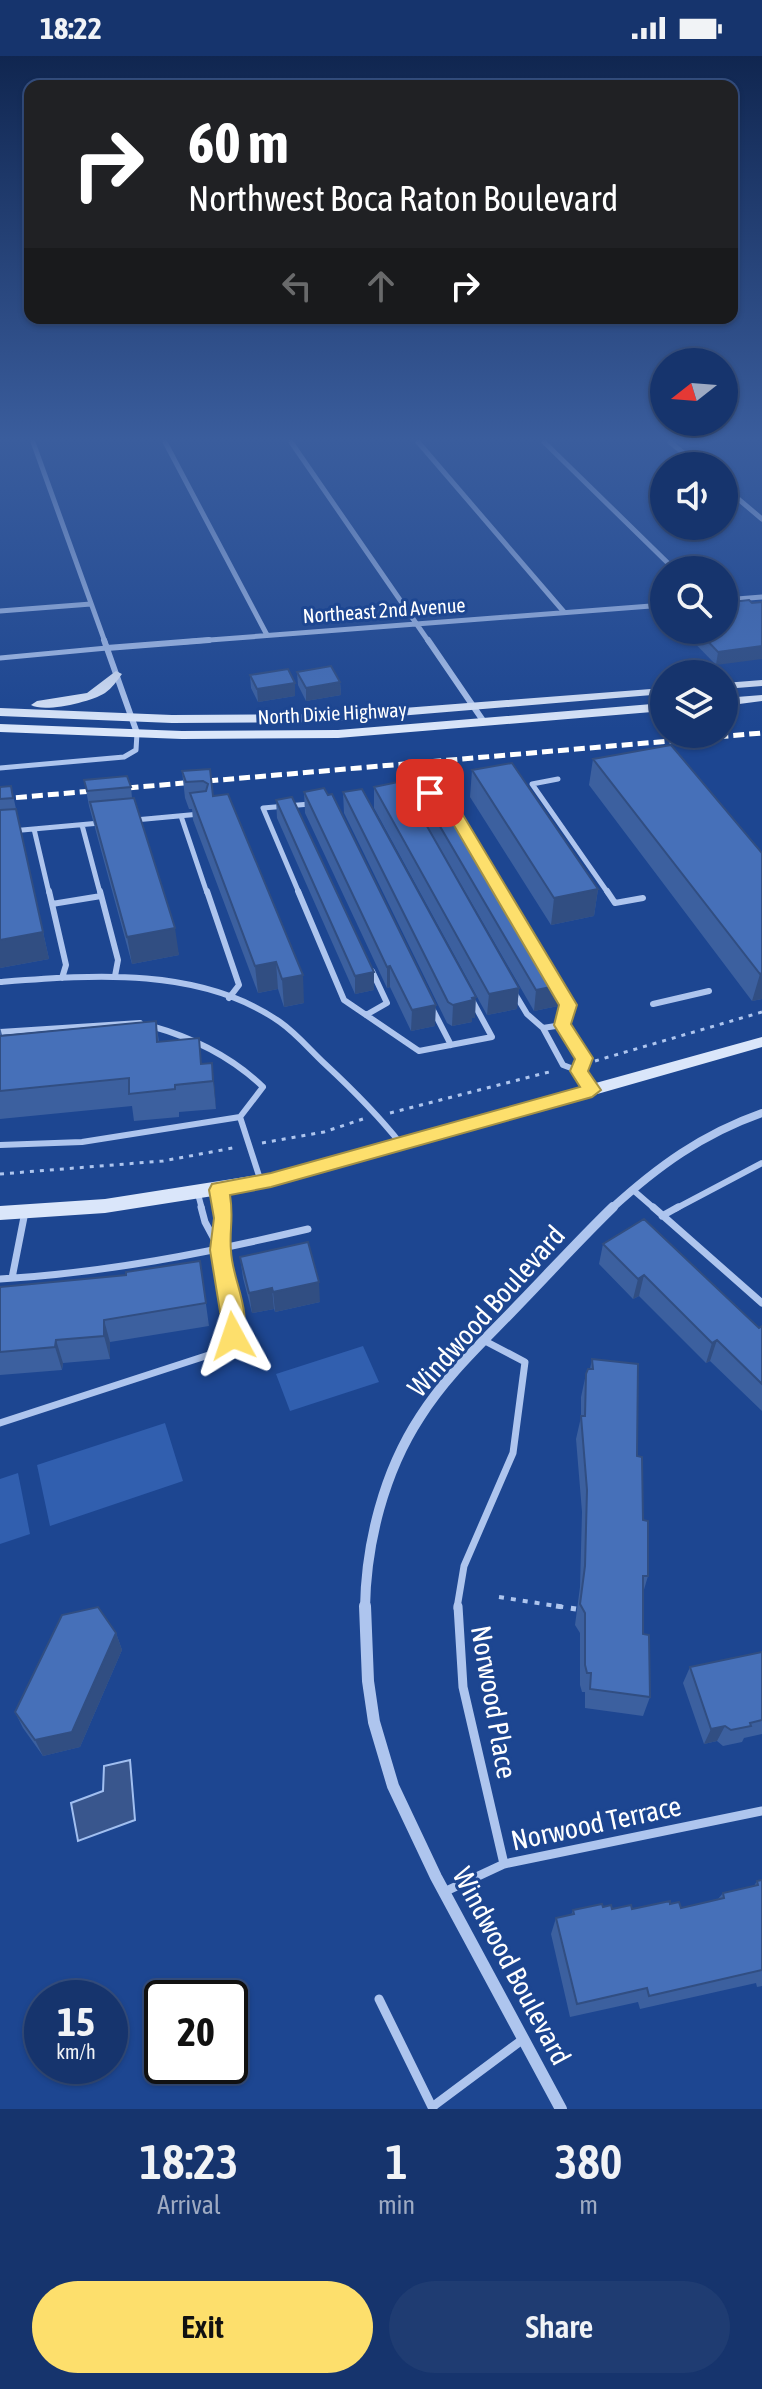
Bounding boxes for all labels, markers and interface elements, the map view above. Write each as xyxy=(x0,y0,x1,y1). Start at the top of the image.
text: 18:22 xyxy=(40,11,102,45)
text: 60 m xyxy=(188,111,289,175)
icon: right xyxy=(56,112,160,216)
text: Northwest Boca Raton Boulevard xyxy=(188,177,618,219)
icon: left xyxy=(275,264,319,308)
icon: ahead xyxy=(359,264,403,308)
icon: right xyxy=(443,264,487,308)
north arrow xyxy=(650,348,738,436)
map controls xyxy=(650,348,738,748)
button: sound xyxy=(650,452,738,540)
button: search xyxy=(650,556,738,644)
street label: Northeast 2nd Avenue xyxy=(302,593,466,627)
button: layers xyxy=(650,660,738,748)
street label: North Dixie Highway xyxy=(257,698,407,728)
pin xyxy=(396,759,464,827)
icon: arrive xyxy=(408,771,452,815)
street label: Windwood Boulevard xyxy=(401,1219,571,1403)
position arrow xyxy=(191,1294,275,1378)
street label: Norwood Place xyxy=(465,1623,523,1781)
street label: Norwood Terrace xyxy=(508,1789,684,1857)
street label: Windwood Boulevard xyxy=(447,1862,577,2070)
speed limit sign: 20 xyxy=(144,1980,248,2084)
text: 15 xyxy=(57,1999,95,2044)
text: km/h xyxy=(56,2040,96,2063)
text: 18:23 xyxy=(140,2134,238,2189)
text: 1 xyxy=(385,2134,408,2189)
text: 380 xyxy=(555,2134,622,2189)
text: Arrival xyxy=(157,2190,221,2220)
text: min xyxy=(378,2190,415,2220)
text: m xyxy=(579,2190,598,2220)
button: Exit xyxy=(32,2281,373,2373)
button: Share xyxy=(389,2281,730,2373)

